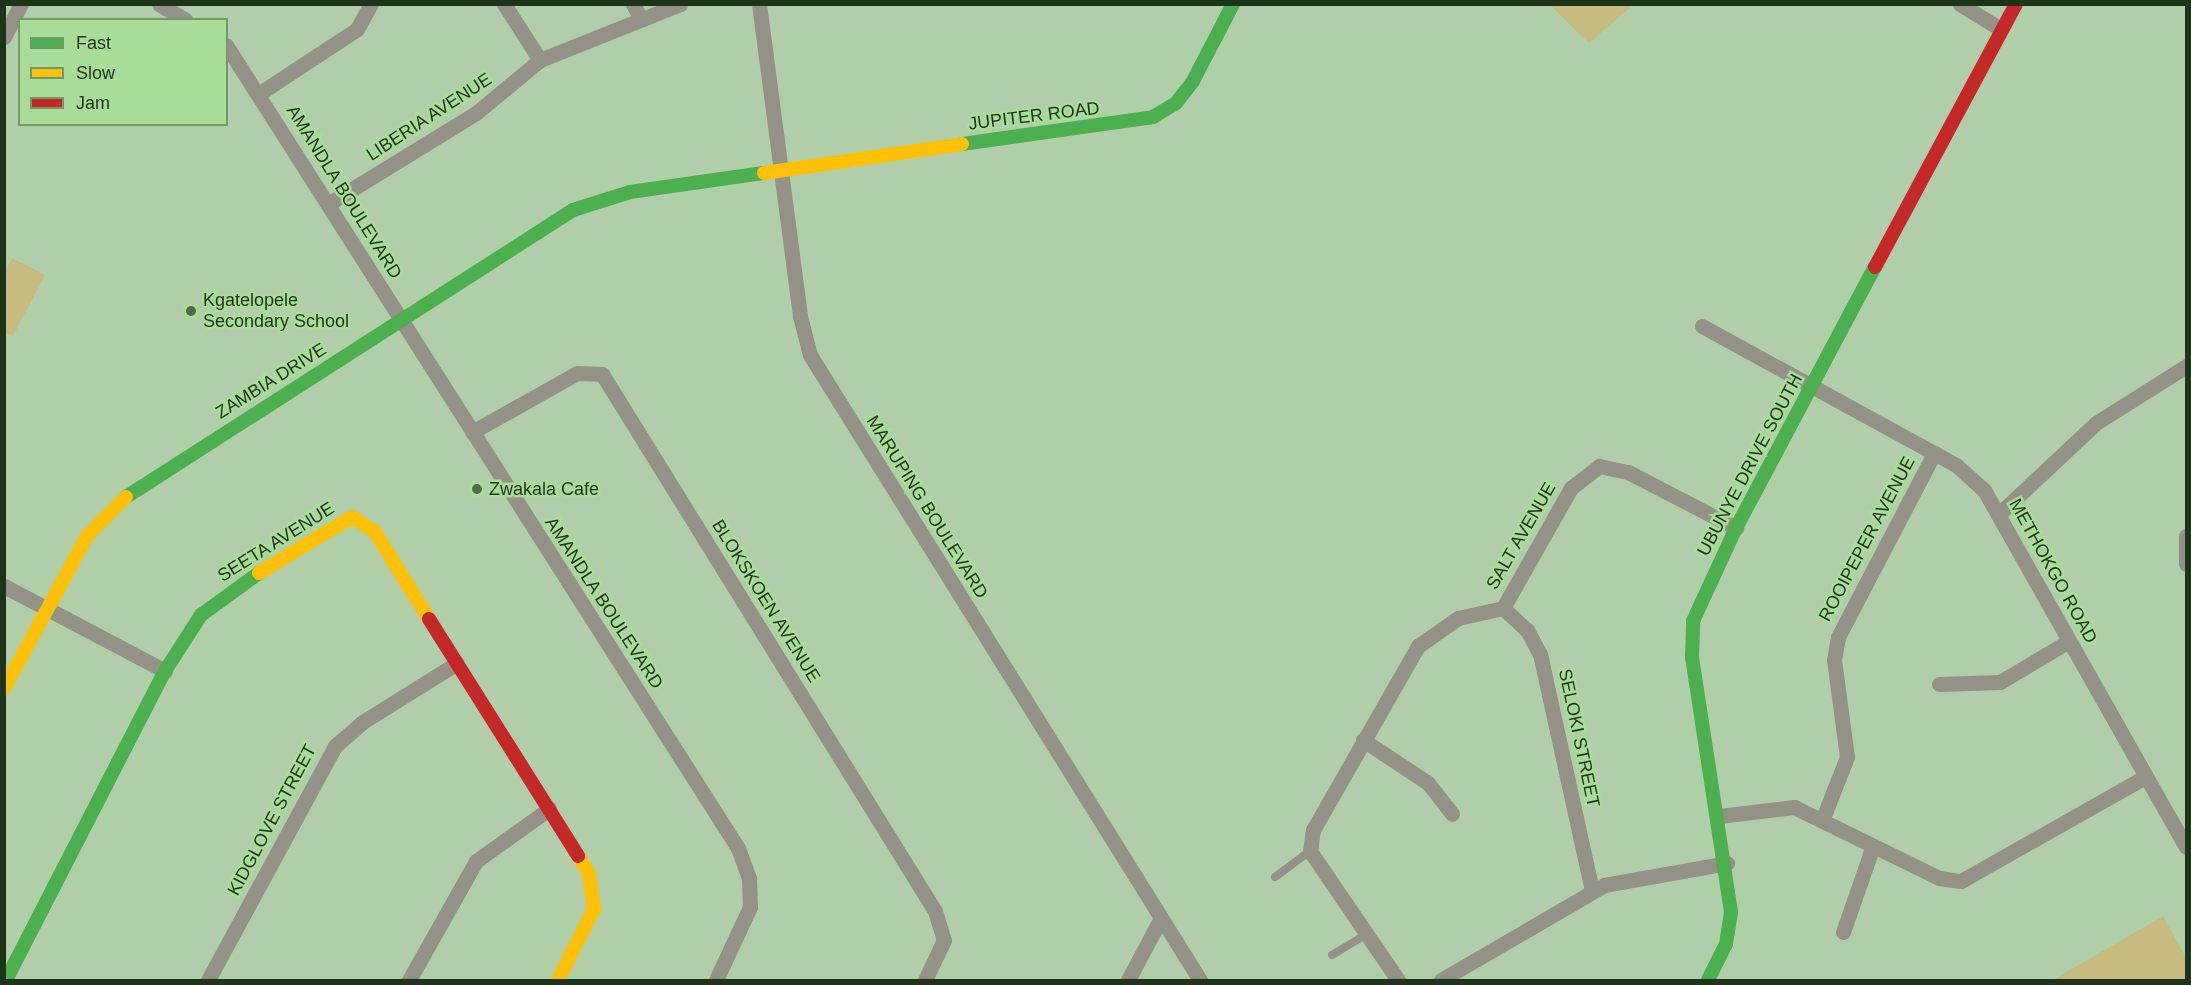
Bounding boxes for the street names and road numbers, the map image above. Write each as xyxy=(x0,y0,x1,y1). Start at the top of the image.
street label: LIBERIA AVENUE xyxy=(362,68,496,166)
street label: JUPITER ROAD xyxy=(967,97,1101,135)
street label: AMANDLA BOULEVARD xyxy=(281,101,407,283)
street label: ZAMBIA DRIVE xyxy=(211,338,331,424)
street label: UBUNYE DRIVE SOUTH xyxy=(1693,370,1807,560)
street label: MARUPING BOULEVARD xyxy=(862,412,992,602)
street label: ROOIPEPER AVENUE xyxy=(1814,452,1920,626)
street label: SALT AVENUE xyxy=(1481,478,1561,594)
street label: METHOKGO ROAD xyxy=(2004,495,2102,647)
street label: SEETA AVENUE xyxy=(213,497,339,587)
street label: AMANDLA BOULEVARD xyxy=(540,513,668,693)
street label: BLOKSKOEN AVENUE xyxy=(707,515,825,687)
street label: SELOKI STREET xyxy=(1554,667,1604,809)
street label: KIDGLOVE STREET xyxy=(223,741,321,899)

